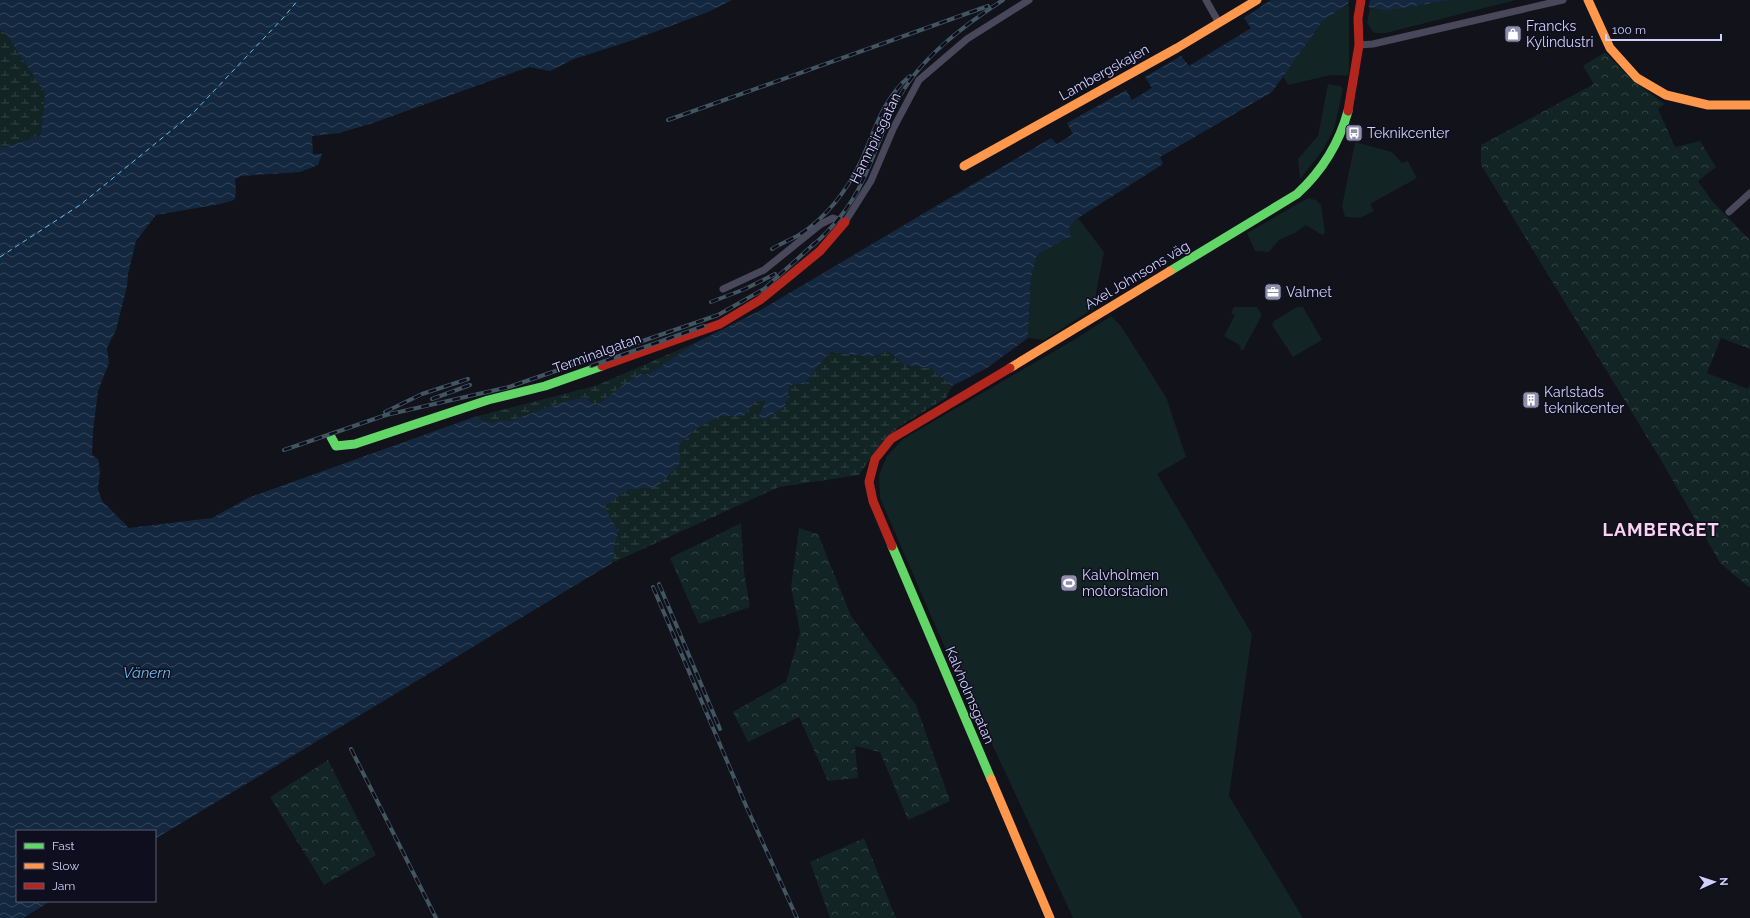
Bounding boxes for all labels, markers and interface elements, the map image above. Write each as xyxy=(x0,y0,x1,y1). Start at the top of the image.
scale bar xyxy=(1606,16,1721,42)
place label: Francks Kylindustri xyxy=(1526,18,1594,50)
text: 100 m xyxy=(1612,23,1646,37)
shop icon: Francks Kylindustri xyxy=(1503,24,1523,44)
street label: Lambergskajen xyxy=(1056,41,1152,103)
street label: Hamnpirsgatan xyxy=(846,90,904,186)
bus stop icon: Teknikcenter xyxy=(1344,123,1364,143)
place label: Teknikcenter xyxy=(1367,125,1450,141)
street label: Axel Johnsons väg xyxy=(1082,237,1192,313)
office icon: Valmet xyxy=(1263,282,1283,302)
place label: Valmet xyxy=(1286,284,1332,300)
street label: Terminalgatan xyxy=(551,330,643,376)
place label: Karlstads teknikcenter xyxy=(1544,384,1624,416)
building icon: Karlstads teknikcenter xyxy=(1521,390,1541,410)
district label: LAMBERGET xyxy=(1602,519,1720,540)
place label: Kalvholmen motorstadion xyxy=(1082,567,1168,599)
sports icon: Kalvholmen motorstadion xyxy=(1059,573,1079,593)
street label: Kalvholmsgatan xyxy=(942,644,998,746)
water label: Vänern xyxy=(123,664,171,682)
legend xyxy=(16,830,156,902)
text: Fast xyxy=(52,839,75,853)
text: Slow xyxy=(52,859,79,873)
north arrow xyxy=(1694,862,1734,902)
text: N xyxy=(1717,877,1730,886)
text: Jam xyxy=(52,879,75,893)

